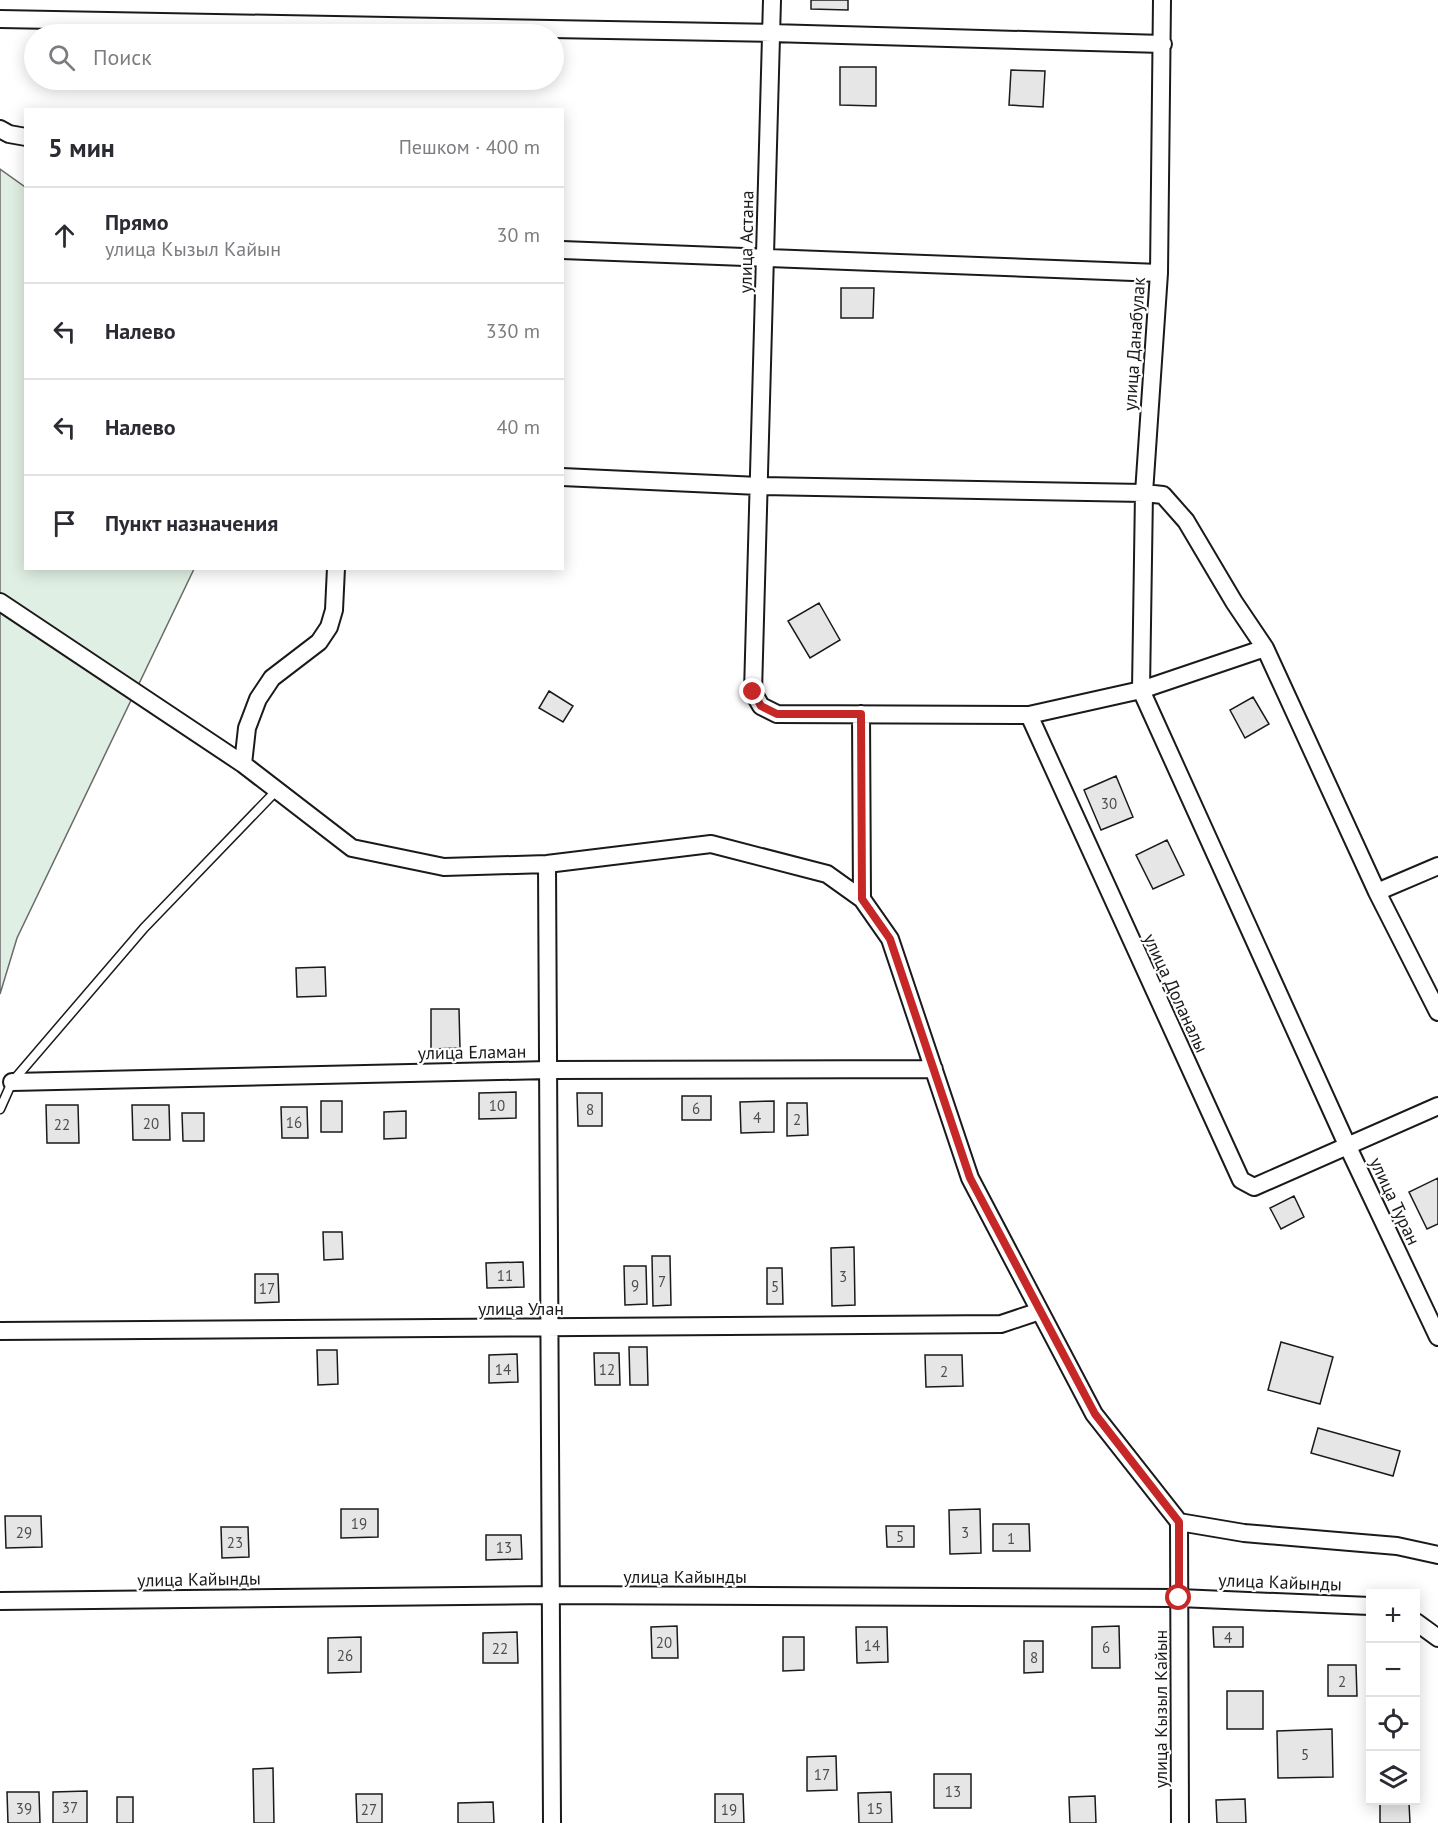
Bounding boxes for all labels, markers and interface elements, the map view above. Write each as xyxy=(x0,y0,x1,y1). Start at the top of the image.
search box xyxy=(24,24,564,90)
icon: search xyxy=(45,41,78,74)
text: Поиск xyxy=(93,43,152,71)
text: 5 мин xyxy=(48,131,115,164)
text: Пешком · 400 m xyxy=(399,134,540,160)
street label: улица Астана xyxy=(734,190,758,294)
text: Прямо xyxy=(105,208,168,236)
icon: ahead xyxy=(48,219,81,252)
text: 30 m xyxy=(497,222,540,248)
text: улица Кызыл Кайын xyxy=(105,236,281,262)
street label: улица Данабулак xyxy=(1118,276,1150,412)
icon: left xyxy=(48,315,81,348)
text: Налево xyxy=(105,317,176,345)
text: 330 m xyxy=(486,318,540,344)
icon: left xyxy=(48,411,81,444)
text: Налево xyxy=(105,413,176,441)
text: 40 m xyxy=(497,414,540,440)
icon: arrive xyxy=(48,507,81,540)
text: Пункт назначения xyxy=(105,509,278,537)
route end xyxy=(739,678,765,704)
house number: 30 xyxy=(1101,794,1117,813)
street label: улица Доланалы xyxy=(1138,930,1214,1056)
street label: улица Еламан xyxy=(418,1040,526,1064)
house number: 10 xyxy=(489,1096,505,1115)
house number: 6 xyxy=(692,1099,700,1118)
house number: 8 xyxy=(586,1100,594,1119)
house number: 4 xyxy=(753,1108,761,1127)
house number: 2 xyxy=(793,1110,801,1129)
house number: 16 xyxy=(286,1113,302,1132)
house number: 20 xyxy=(143,1114,159,1133)
house number: 22 xyxy=(54,1115,70,1134)
street label: улица Туран xyxy=(1365,1153,1425,1249)
house number: 11 xyxy=(497,1266,513,1285)
house number: 3 xyxy=(839,1267,847,1286)
house number: 7 xyxy=(658,1272,666,1291)
house number: 9 xyxy=(631,1276,639,1295)
house number: 5 xyxy=(771,1277,779,1296)
house number: 17 xyxy=(259,1279,275,1298)
street label: улица Улан xyxy=(478,1297,564,1320)
house number: 14 xyxy=(495,1360,511,1379)
house number: 12 xyxy=(599,1360,615,1379)
house number: 2 xyxy=(940,1362,948,1381)
house number: 19 xyxy=(351,1514,367,1533)
house number: 29 xyxy=(16,1523,32,1542)
house number: 3 xyxy=(961,1523,969,1542)
house number: 5 xyxy=(896,1527,904,1546)
house number: 1 xyxy=(1007,1529,1015,1548)
house number: 23 xyxy=(227,1533,243,1552)
house number: 13 xyxy=(496,1538,512,1557)
street label: улица Кайынды xyxy=(623,1565,747,1588)
street label: улица Кайынды xyxy=(137,1566,261,1592)
street label: улица Кайынды xyxy=(1218,1568,1342,1596)
route start xyxy=(1165,1584,1191,1610)
map controls xyxy=(1366,1589,1420,1805)
button: + xyxy=(1366,1589,1420,1643)
house number: 4 xyxy=(1224,1628,1232,1647)
street label: улица Кызыл Кайын xyxy=(1149,1630,1172,1788)
house number: 20 xyxy=(656,1633,672,1652)
house number: 14 xyxy=(864,1636,880,1655)
house number: 6 xyxy=(1102,1638,1110,1657)
house number: 22 xyxy=(492,1639,508,1658)
button: − xyxy=(1366,1643,1420,1697)
house number: 26 xyxy=(337,1646,353,1665)
house number: 8 xyxy=(1030,1648,1038,1667)
house number: 2 xyxy=(1338,1672,1346,1691)
button: locate xyxy=(1366,1697,1420,1751)
house number: 5 xyxy=(1301,1745,1309,1764)
button: layers xyxy=(1366,1751,1420,1805)
house number: 17 xyxy=(814,1765,830,1784)
house number: 13 xyxy=(945,1782,961,1801)
house number: 37 xyxy=(62,1798,78,1817)
house number: 39 xyxy=(16,1799,32,1818)
house number: 15 xyxy=(867,1799,883,1818)
house number: 27 xyxy=(361,1800,377,1819)
house number: 19 xyxy=(721,1800,737,1819)

